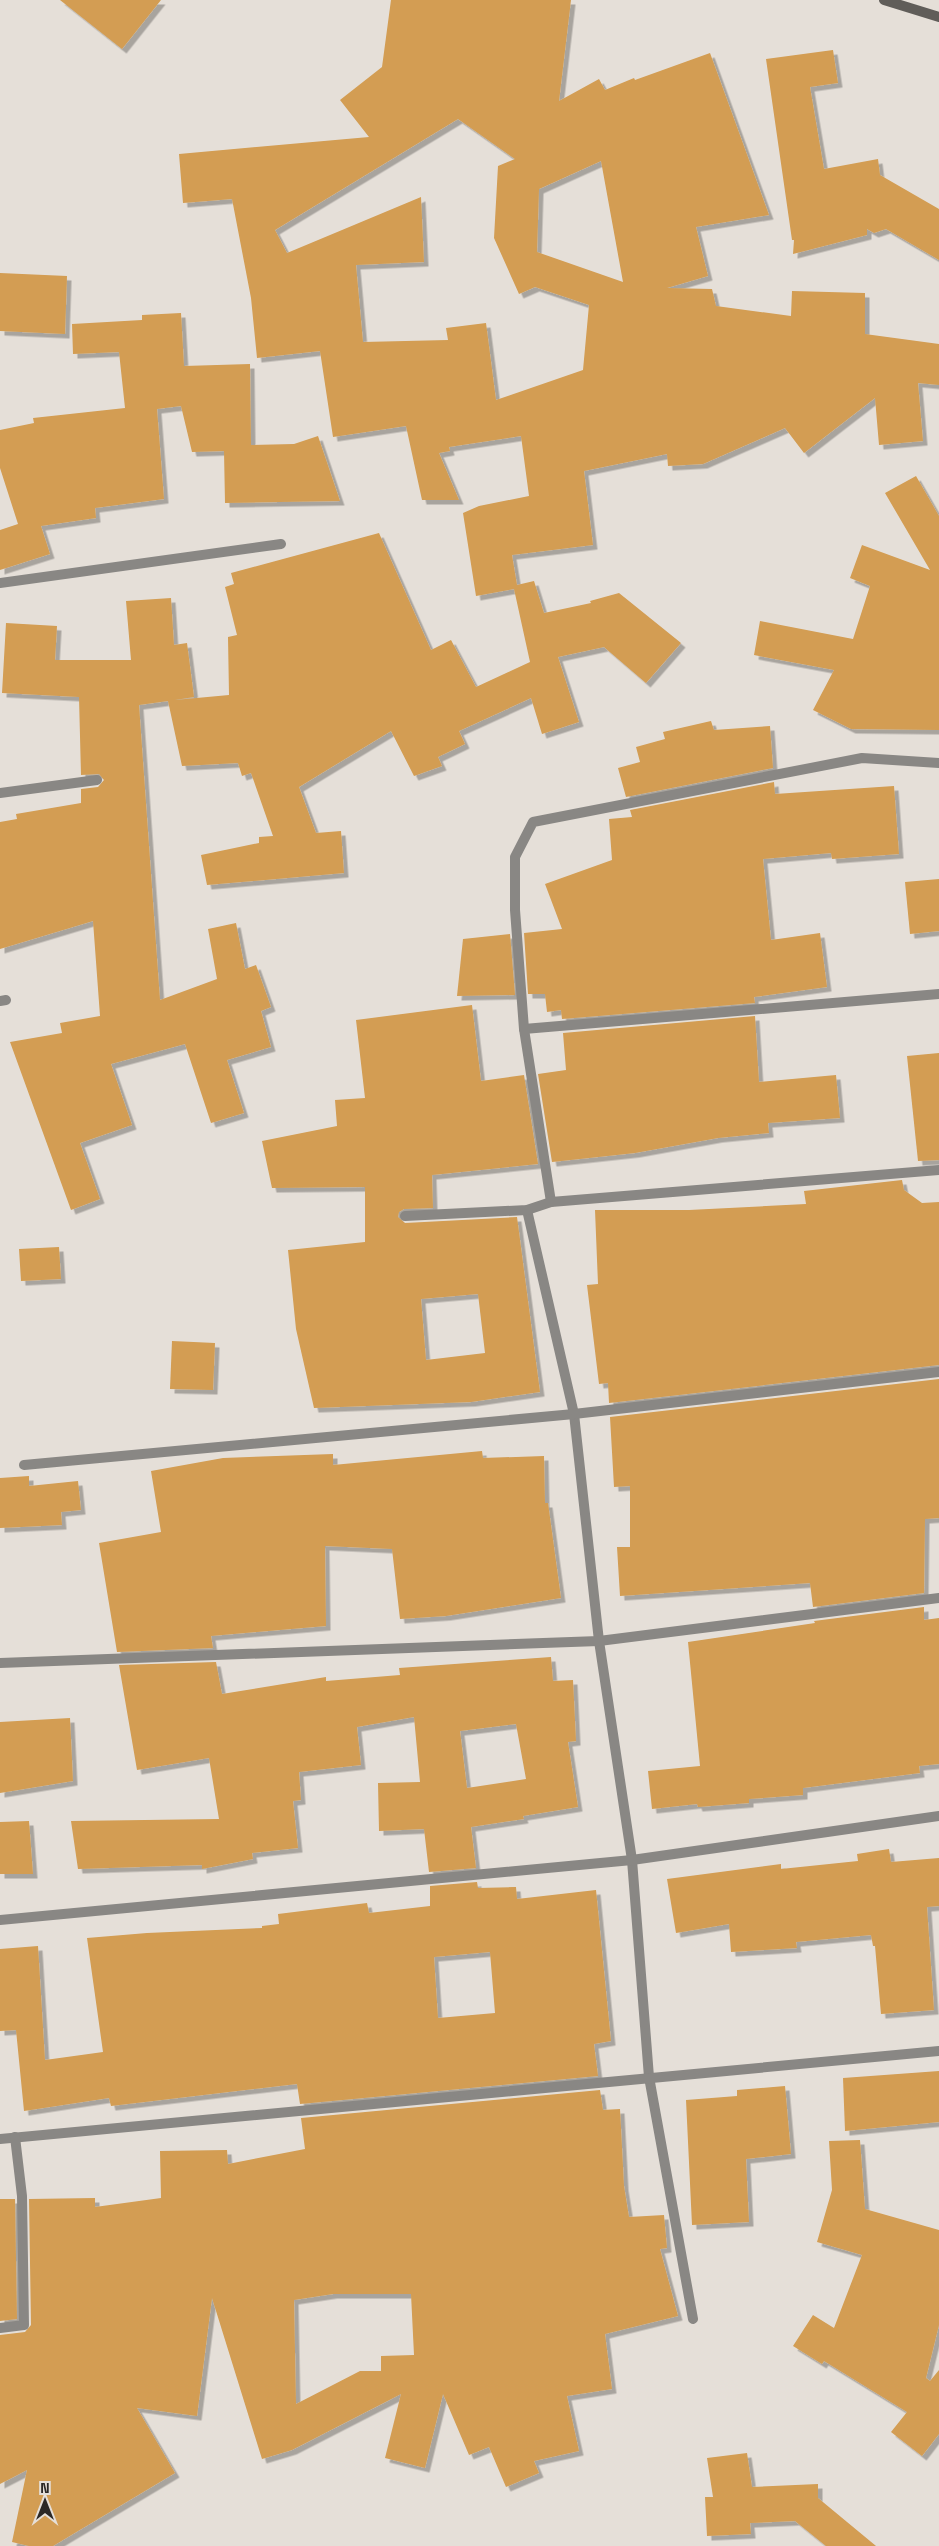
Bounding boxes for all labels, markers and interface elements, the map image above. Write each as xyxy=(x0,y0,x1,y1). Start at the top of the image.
north arrow xyxy=(20,2476,70,2526)
text: N xyxy=(40,2479,50,2497)

